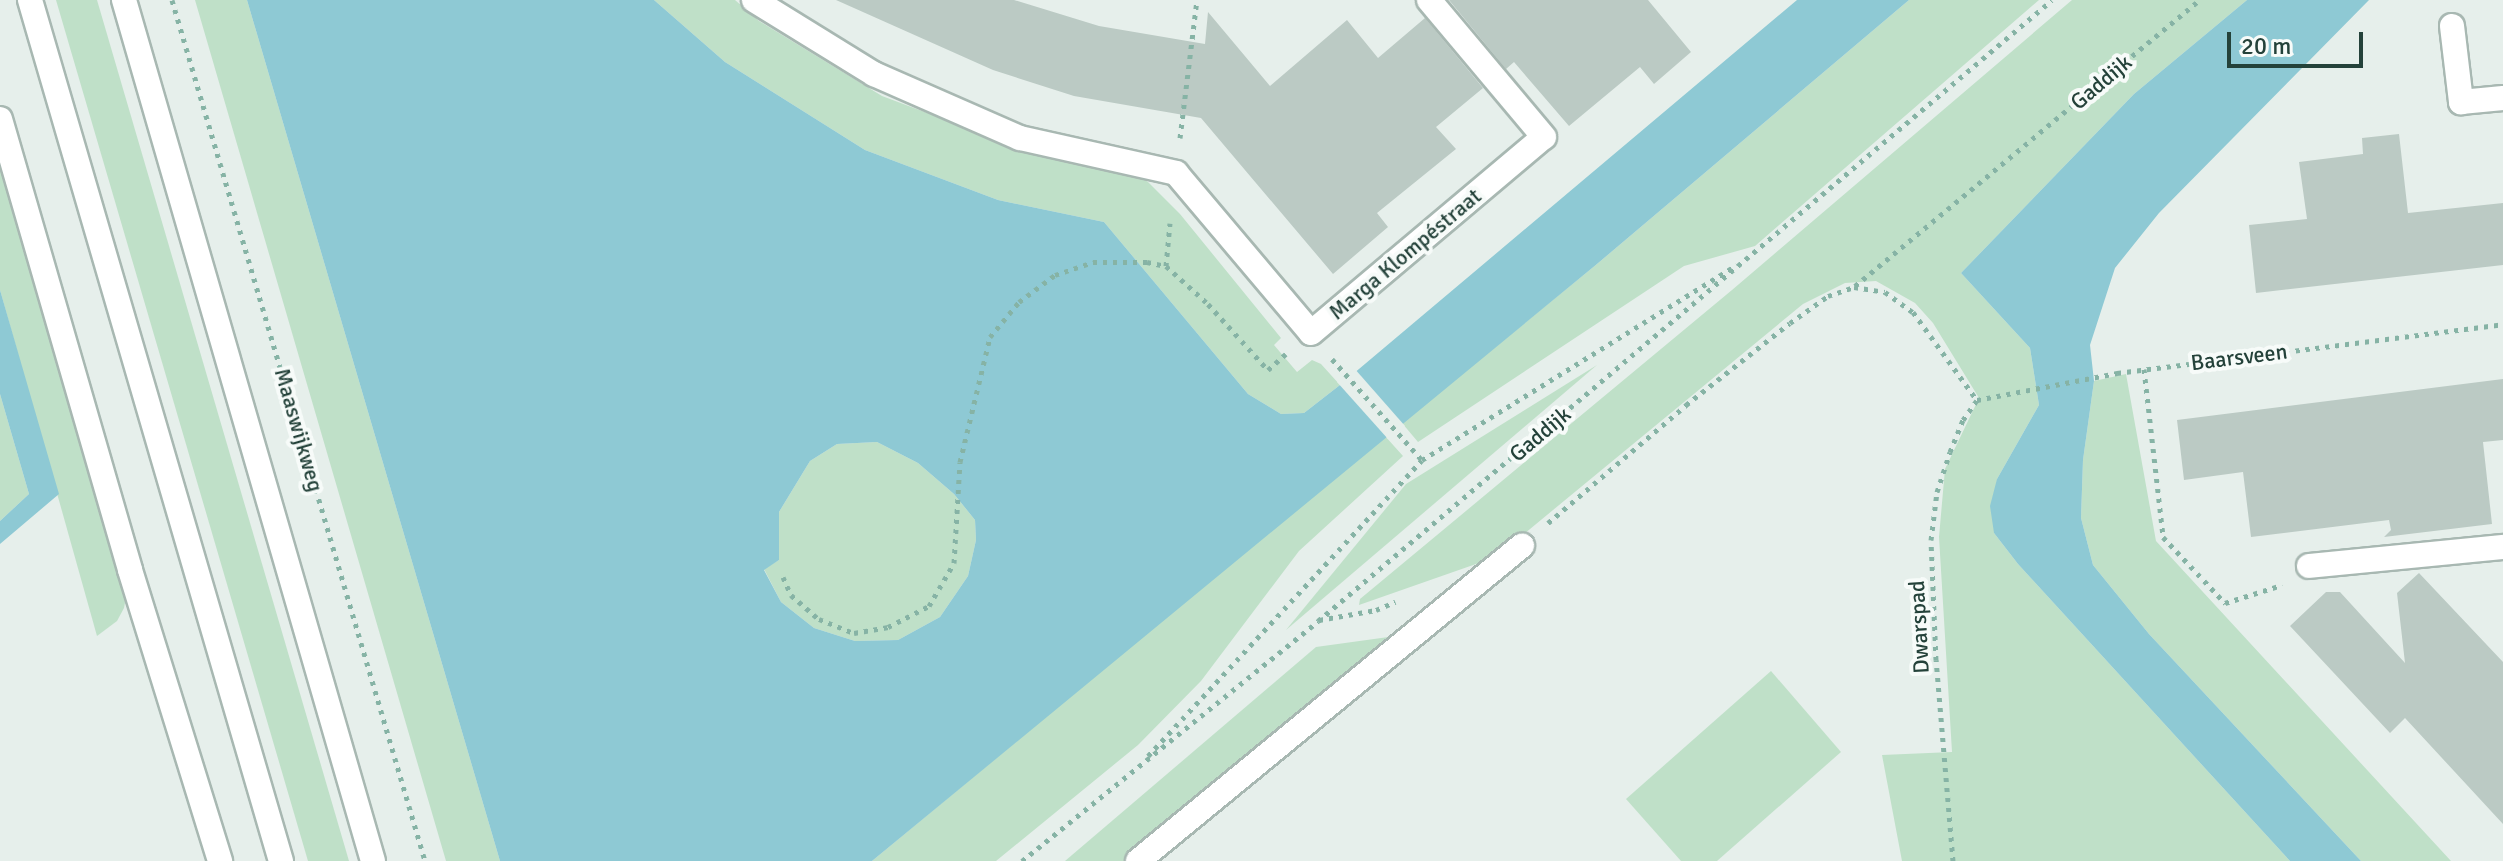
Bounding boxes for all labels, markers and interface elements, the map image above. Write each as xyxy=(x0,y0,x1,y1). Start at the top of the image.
scale bar xyxy=(2231,16,2367,66)
text: 20 m xyxy=(2241,31,2291,61)
street label: Gaddijk xyxy=(2065,49,2137,115)
street label: Marga Klompéstraat xyxy=(1324,183,1486,325)
street label: Baarsveen xyxy=(2189,338,2289,376)
street label: Maaswijkweg xyxy=(269,365,329,495)
street label: Gaddijk xyxy=(1504,401,1576,467)
street label: Dwarspad xyxy=(1903,580,1935,674)

